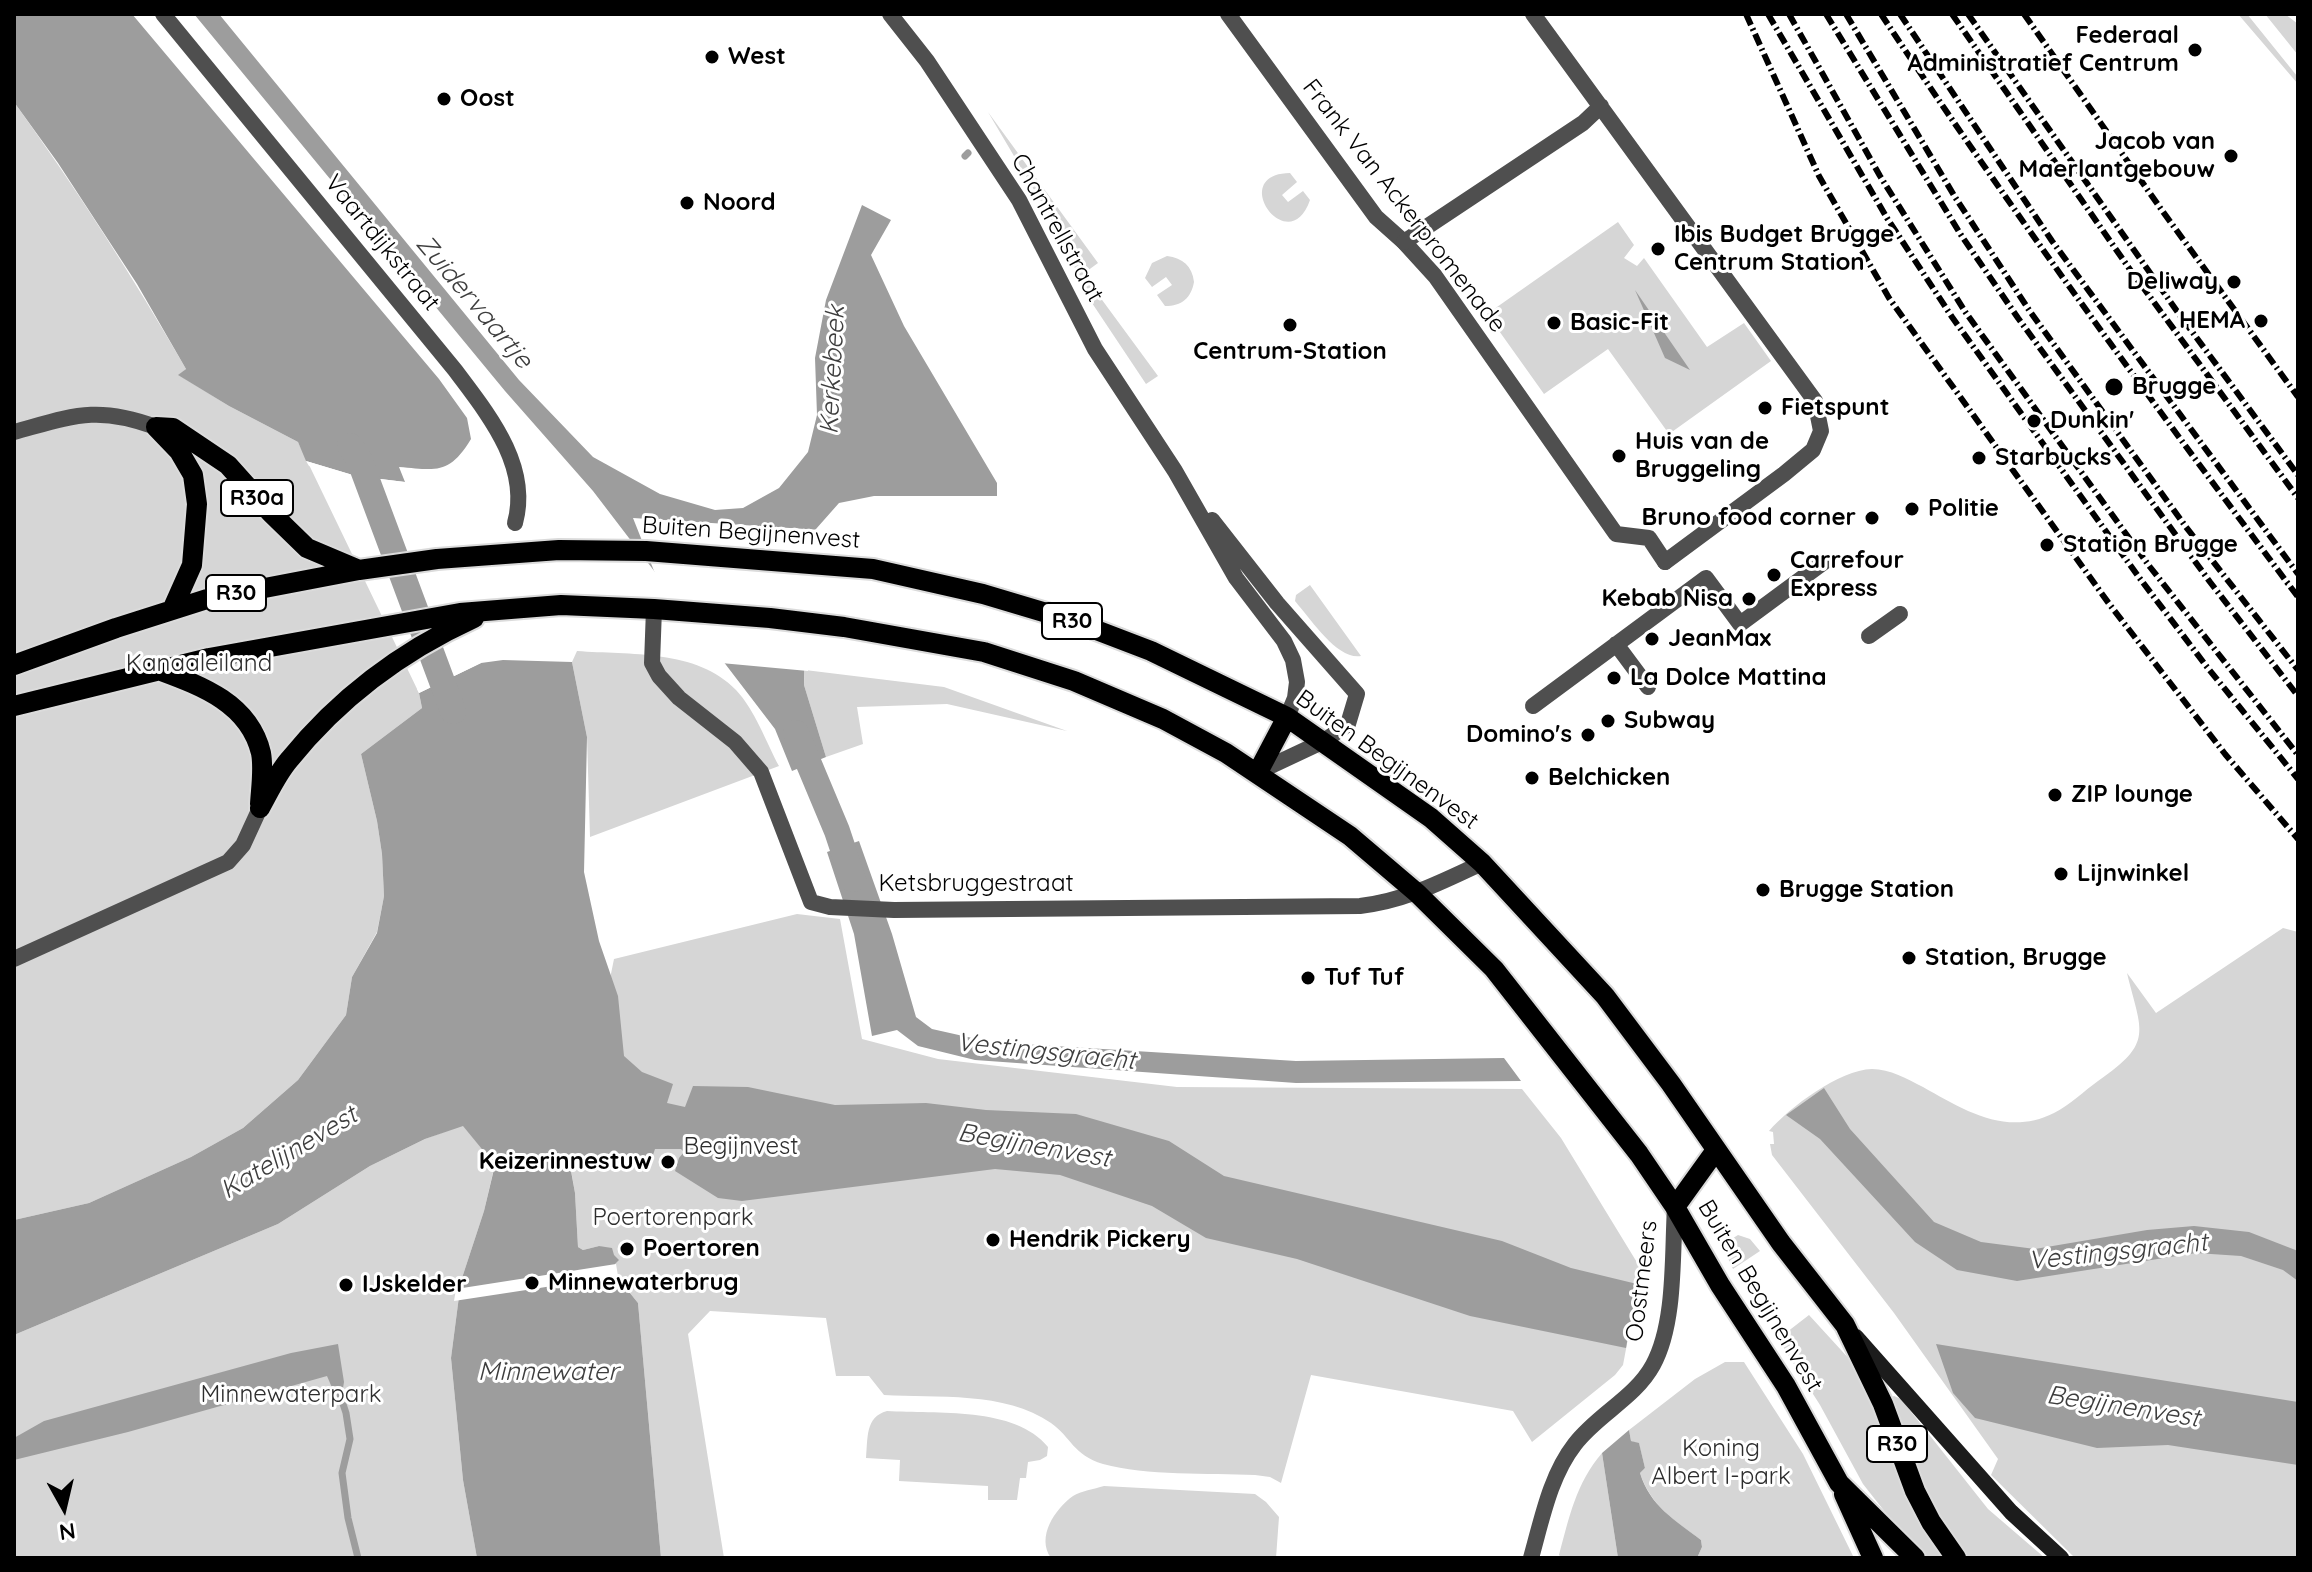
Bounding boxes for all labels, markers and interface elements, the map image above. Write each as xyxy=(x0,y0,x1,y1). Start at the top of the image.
place label: Federaal Administratief Centrum xyxy=(1907,22,2179,78)
marker: Federaal Administratief Centrum xyxy=(2186,41,2204,59)
place label: West xyxy=(728,43,786,71)
marker: West xyxy=(703,48,721,66)
street label: Frank Van Ackerpromenade xyxy=(1296,74,1512,338)
place label: Oost xyxy=(460,85,515,113)
marker: Oost xyxy=(435,90,453,108)
place label: Jacob van Maerlantgebouw xyxy=(2019,128,2215,184)
marker: Jacob van Maerlantgebouw xyxy=(2222,147,2240,165)
street label: Chantrellstraat xyxy=(1004,149,1110,307)
street label: Vaartdijkstraat xyxy=(318,169,446,317)
place label: Noord xyxy=(703,189,776,217)
marker: Noord xyxy=(678,194,696,212)
place label: Ibis Budget Brugge Centrum Station xyxy=(1674,221,1894,277)
water label: Zuidervaartje xyxy=(409,229,539,375)
marker: Ibis Budget Brugge Centrum Station xyxy=(1649,240,1667,258)
place label: Deliway xyxy=(2127,268,2218,296)
marker: Deliway xyxy=(2225,273,2243,291)
water label: Kerkebeek xyxy=(814,305,852,435)
place label: HEMA xyxy=(2179,307,2245,335)
place label: Basic-Fit xyxy=(1570,309,1669,337)
marker: HEMA xyxy=(2252,312,2270,330)
marker: Basic-Fit xyxy=(1545,314,1563,332)
marker: Centrum-Station xyxy=(1281,316,1299,334)
place label: Centrum-Station xyxy=(1193,338,1387,366)
place label: Brugge xyxy=(2132,373,2216,401)
marker: Brugge xyxy=(2103,376,2125,398)
place label: Fietspunt xyxy=(1781,394,1889,422)
marker: Fietspunt xyxy=(1756,399,1774,417)
place label: Dunkin' xyxy=(2050,407,2134,435)
marker: Dunkin' xyxy=(2025,412,2043,430)
place label: Huis van de Bruggeling xyxy=(1635,428,1769,484)
place label: Starbucks xyxy=(1995,444,2111,472)
marker: Huis van de Bruggeling xyxy=(1610,447,1628,465)
marker: Starbucks xyxy=(1970,449,1988,467)
road number: R30a xyxy=(221,480,293,516)
place label: Politie xyxy=(1928,495,1999,523)
marker: Politie xyxy=(1903,500,1921,518)
place label: Bruno food corner xyxy=(1642,504,1856,532)
marker: Bruno food corner xyxy=(1863,509,1881,527)
street label: Buiten Begijnenvest xyxy=(641,511,861,555)
place label: Station Brugge xyxy=(2063,531,2238,559)
marker: Station Brugge xyxy=(2038,536,2056,554)
place label: Carrefour Express xyxy=(1790,547,1904,603)
marker: Carrefour Express xyxy=(1765,566,1783,584)
road number: R30 xyxy=(206,575,266,611)
place label: Kebab Nisa xyxy=(1602,585,1733,613)
marker: Kebab Nisa xyxy=(1740,590,1758,608)
road number: R30 xyxy=(1042,603,1102,639)
place label: JeanMax xyxy=(1668,625,1771,653)
marker: JeanMax xyxy=(1643,630,1661,648)
park label: Kanaaleiland xyxy=(126,650,272,678)
place label: La Dolce Mattina xyxy=(1630,664,1827,692)
marker: La Dolce Mattina xyxy=(1605,669,1623,687)
street label: Buiten Begijnenvest xyxy=(1290,684,1484,836)
place label: Subway xyxy=(1624,707,1715,735)
marker: Subway xyxy=(1599,712,1617,730)
place label: Domino's xyxy=(1466,721,1572,749)
marker: Domino's xyxy=(1579,726,1597,744)
place label: Belchicken xyxy=(1548,764,1670,792)
marker: Belchicken xyxy=(1523,769,1541,787)
place label: ZIP lounge xyxy=(2071,781,2193,809)
marker: ZIP lounge xyxy=(2046,786,2064,804)
place label: Lijnwinkel xyxy=(2077,860,2189,888)
marker: Lijnwinkel xyxy=(2052,865,2070,883)
street label: Ketsbruggestraat xyxy=(878,870,1074,898)
place label: Brugge Station xyxy=(1779,876,1954,904)
marker: Brugge Station xyxy=(1754,881,1772,899)
place label: Station, Brugge xyxy=(1925,944,2107,972)
marker: Station, Brugge xyxy=(1900,949,1918,967)
place label: Tuf Tuf xyxy=(1324,964,1404,992)
marker: Tuf Tuf xyxy=(1299,969,1317,987)
water label: Vestingsgracht xyxy=(955,1027,1137,1077)
water label: Katelijnevest xyxy=(215,1100,363,1206)
water label: Begijnenvest xyxy=(955,1117,1113,1175)
park label: Begijnvest xyxy=(684,1133,798,1161)
place label: Keizerinnestuw xyxy=(479,1148,652,1176)
marker: Keizerinnestuw xyxy=(659,1153,677,1171)
street label: Buiten Begijnenvest xyxy=(1691,1195,1829,1397)
park label: Poertorenpark xyxy=(592,1204,754,1232)
street label: Oostmeers xyxy=(1620,1219,1664,1343)
place label: Hendrik Pickery xyxy=(1009,1226,1191,1254)
water label: Vestingsgracht xyxy=(2027,1227,2209,1277)
marker: Hendrik Pickery xyxy=(984,1231,1002,1249)
place label: Poertoren xyxy=(643,1235,760,1263)
marker: Poertoren xyxy=(618,1240,636,1258)
place label: Minnewaterbrug xyxy=(548,1269,739,1297)
place label: IJskelder xyxy=(362,1271,467,1299)
marker: Minnewaterbrug xyxy=(523,1274,541,1292)
marker: IJskelder xyxy=(337,1276,355,1294)
water label: Minnewater xyxy=(478,1356,618,1388)
water label: Begijnenvest xyxy=(2044,1380,2202,1434)
park label: Minnewaterpark xyxy=(201,1381,381,1409)
road number: R30 xyxy=(1867,1426,1927,1462)
park label: Koning Albert I-park xyxy=(1651,1435,1791,1491)
north arrow xyxy=(24,1468,104,1548)
text: N xyxy=(57,1517,77,1547)

